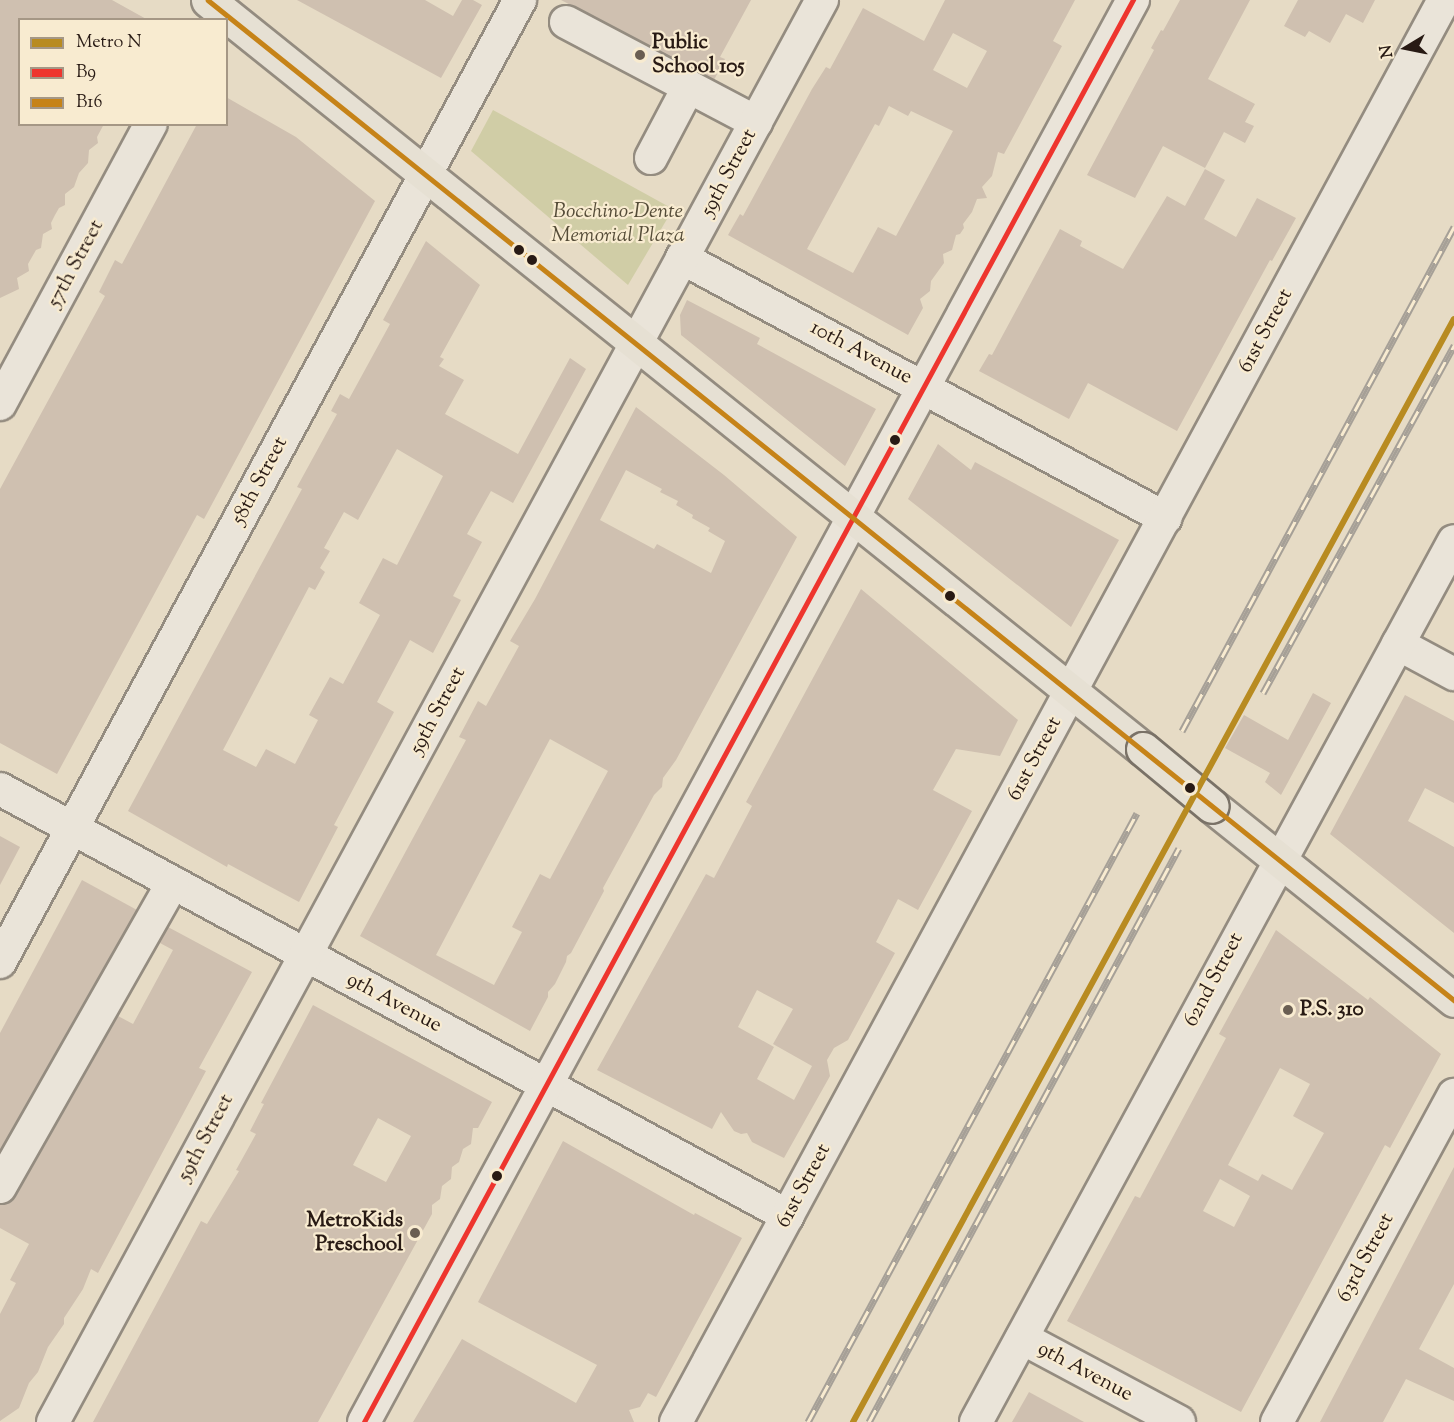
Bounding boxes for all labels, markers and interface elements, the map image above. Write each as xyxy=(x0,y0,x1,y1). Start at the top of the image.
legend xyxy=(18,18,228,126)
north arrow xyxy=(1376,18,1436,78)
text: Metro N xyxy=(76,30,142,56)
place label: Public School 105 xyxy=(652,30,744,80)
text: N xyxy=(1375,43,1400,60)
marker: Public School 105 xyxy=(633,48,647,62)
text: B9 xyxy=(76,60,96,86)
text: B16 xyxy=(76,90,102,116)
street label: 59th Street xyxy=(695,125,763,221)
park label: Bocchino-Dente Memorial Plaza xyxy=(551,199,685,249)
street label: 57th Street xyxy=(42,216,110,312)
unlabelled marker xyxy=(513,244,525,256)
unlabelled marker xyxy=(526,254,538,266)
street label: 61st Street xyxy=(1233,285,1299,377)
street label: 10th Avenue xyxy=(806,316,916,390)
street label: 58th Street xyxy=(226,433,294,529)
unlabelled marker xyxy=(889,434,901,446)
unlabelled marker xyxy=(944,590,956,602)
street label: 59th Street xyxy=(404,663,472,759)
street label: 61st Street xyxy=(1002,713,1068,805)
unlabelled marker xyxy=(1184,782,1196,794)
street label: 62nd Street xyxy=(1179,929,1249,1031)
street label: 9th Avenue xyxy=(342,967,446,1039)
place label: P.S. 310 xyxy=(1300,997,1364,1023)
marker: P.S. 310 xyxy=(1281,1003,1295,1017)
street label: 59th Street xyxy=(172,1090,240,1186)
street label: 61st Street xyxy=(771,1140,837,1232)
unlabelled marker xyxy=(491,1170,503,1182)
place label: MetroKids Preschool xyxy=(307,1208,403,1258)
street label: 63rd Street xyxy=(1332,1209,1400,1307)
marker: MetroKids Preschool xyxy=(408,1226,422,1240)
street label: 9th Avenue xyxy=(1033,1336,1137,1408)

